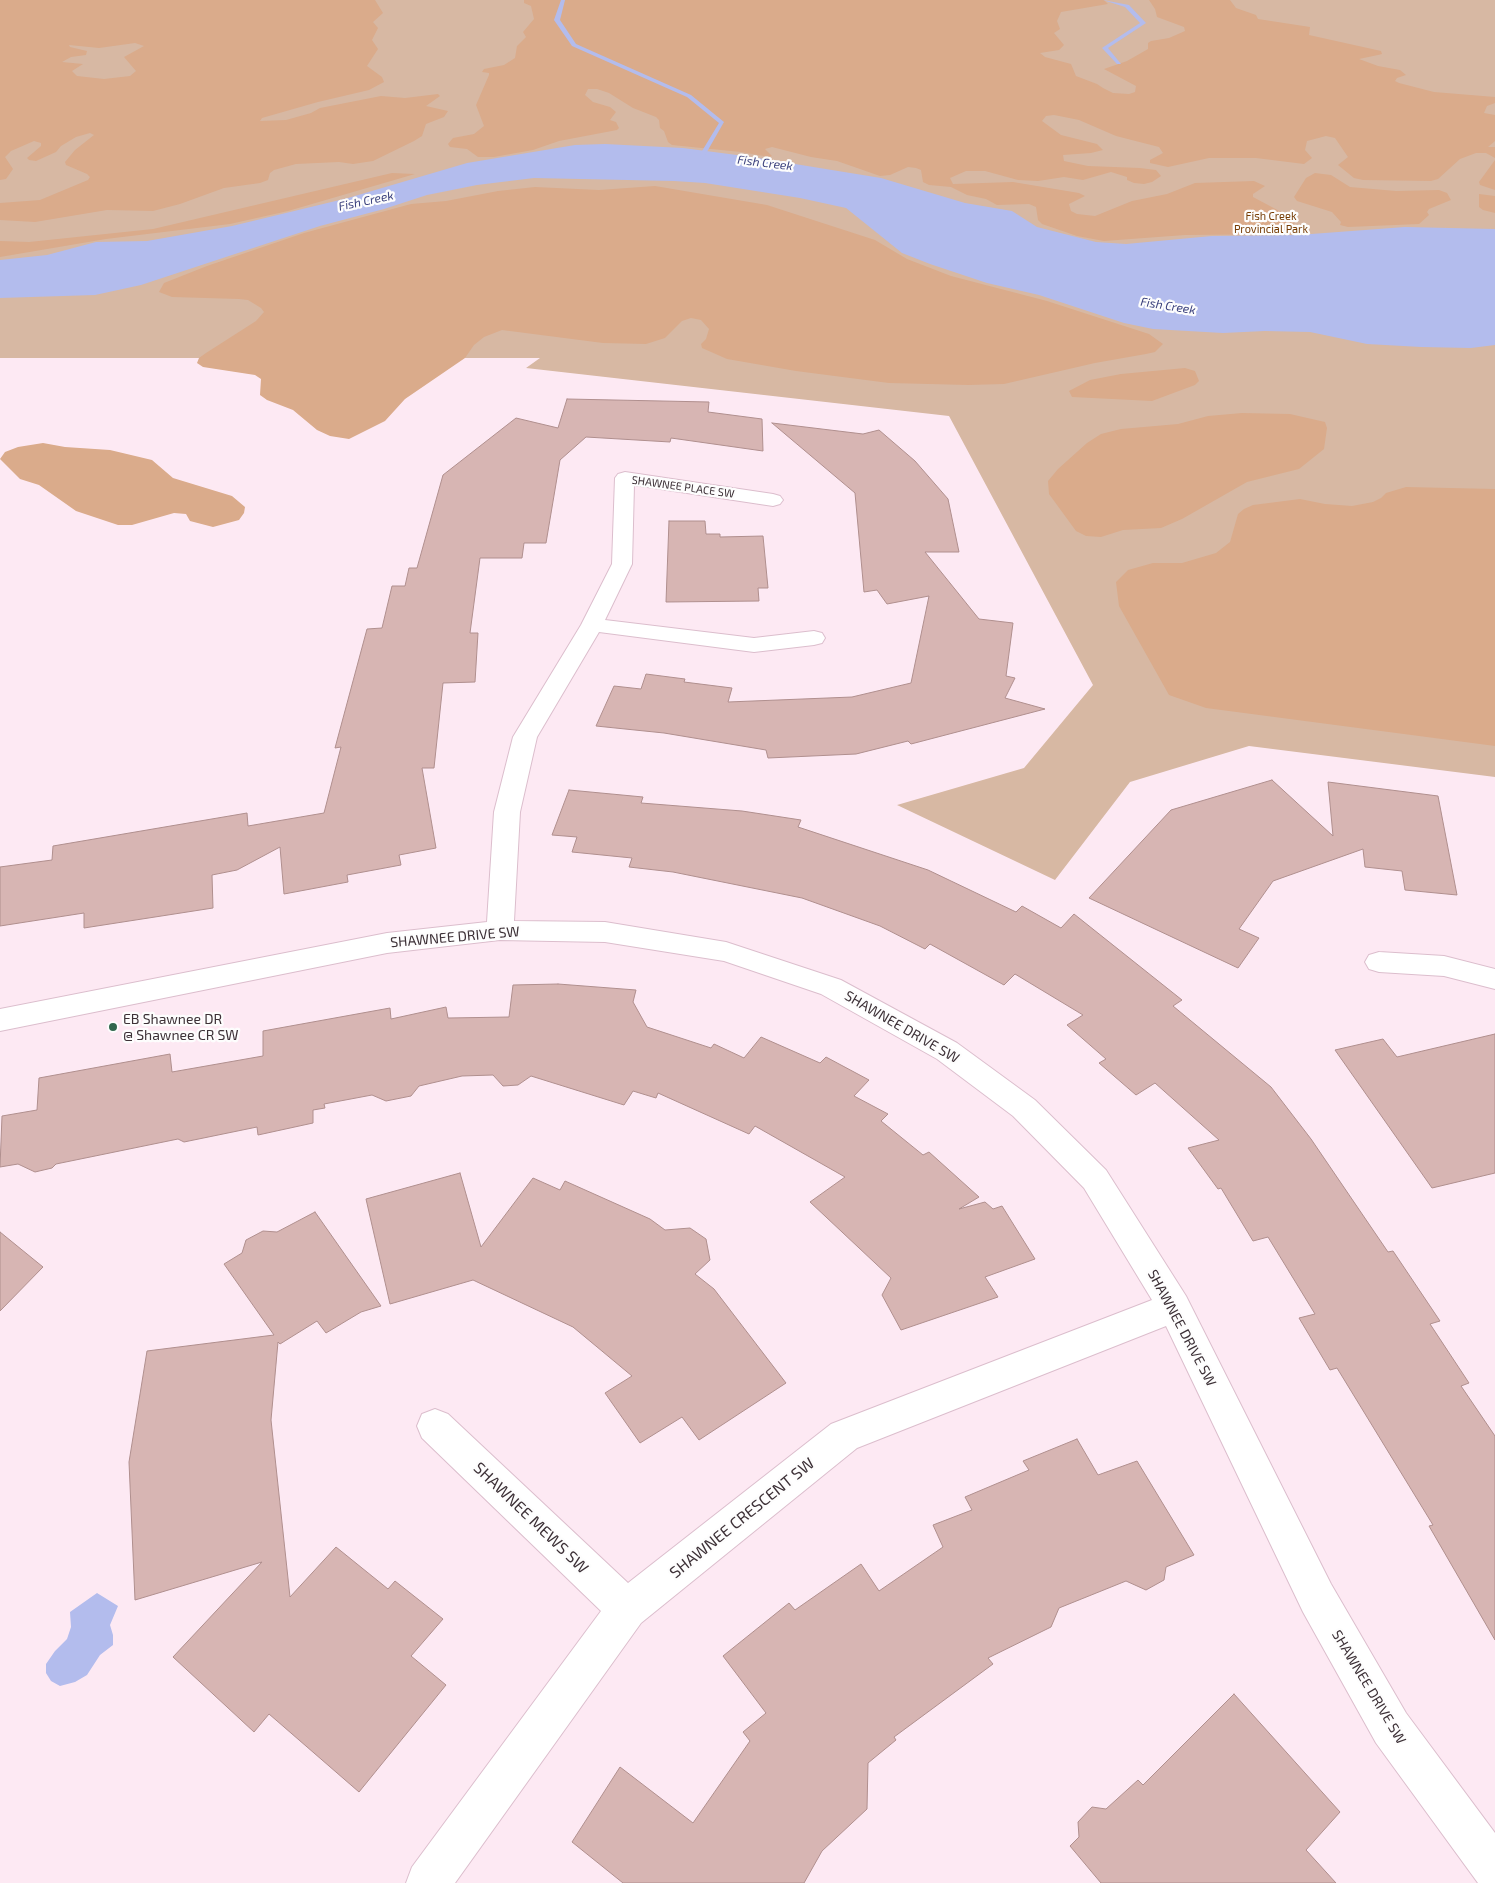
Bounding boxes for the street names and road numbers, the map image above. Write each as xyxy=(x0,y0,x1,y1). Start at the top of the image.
street label: SHAWNEE PLACE SW xyxy=(631,473,735,501)
street label: SHAWNEE DRIVE SW xyxy=(390,923,520,951)
street label: SHAWNEE DRIVE SW xyxy=(842,987,962,1067)
street label: SHAWNEE DRIVE SW xyxy=(1144,1267,1220,1389)
street label: SHAWNEE CRESCENT SW xyxy=(666,1454,818,1582)
street label: SHAWNEE MEWS SW xyxy=(470,1458,592,1578)
street label: SHAWNEE DRIVE SW xyxy=(1328,1627,1410,1747)

